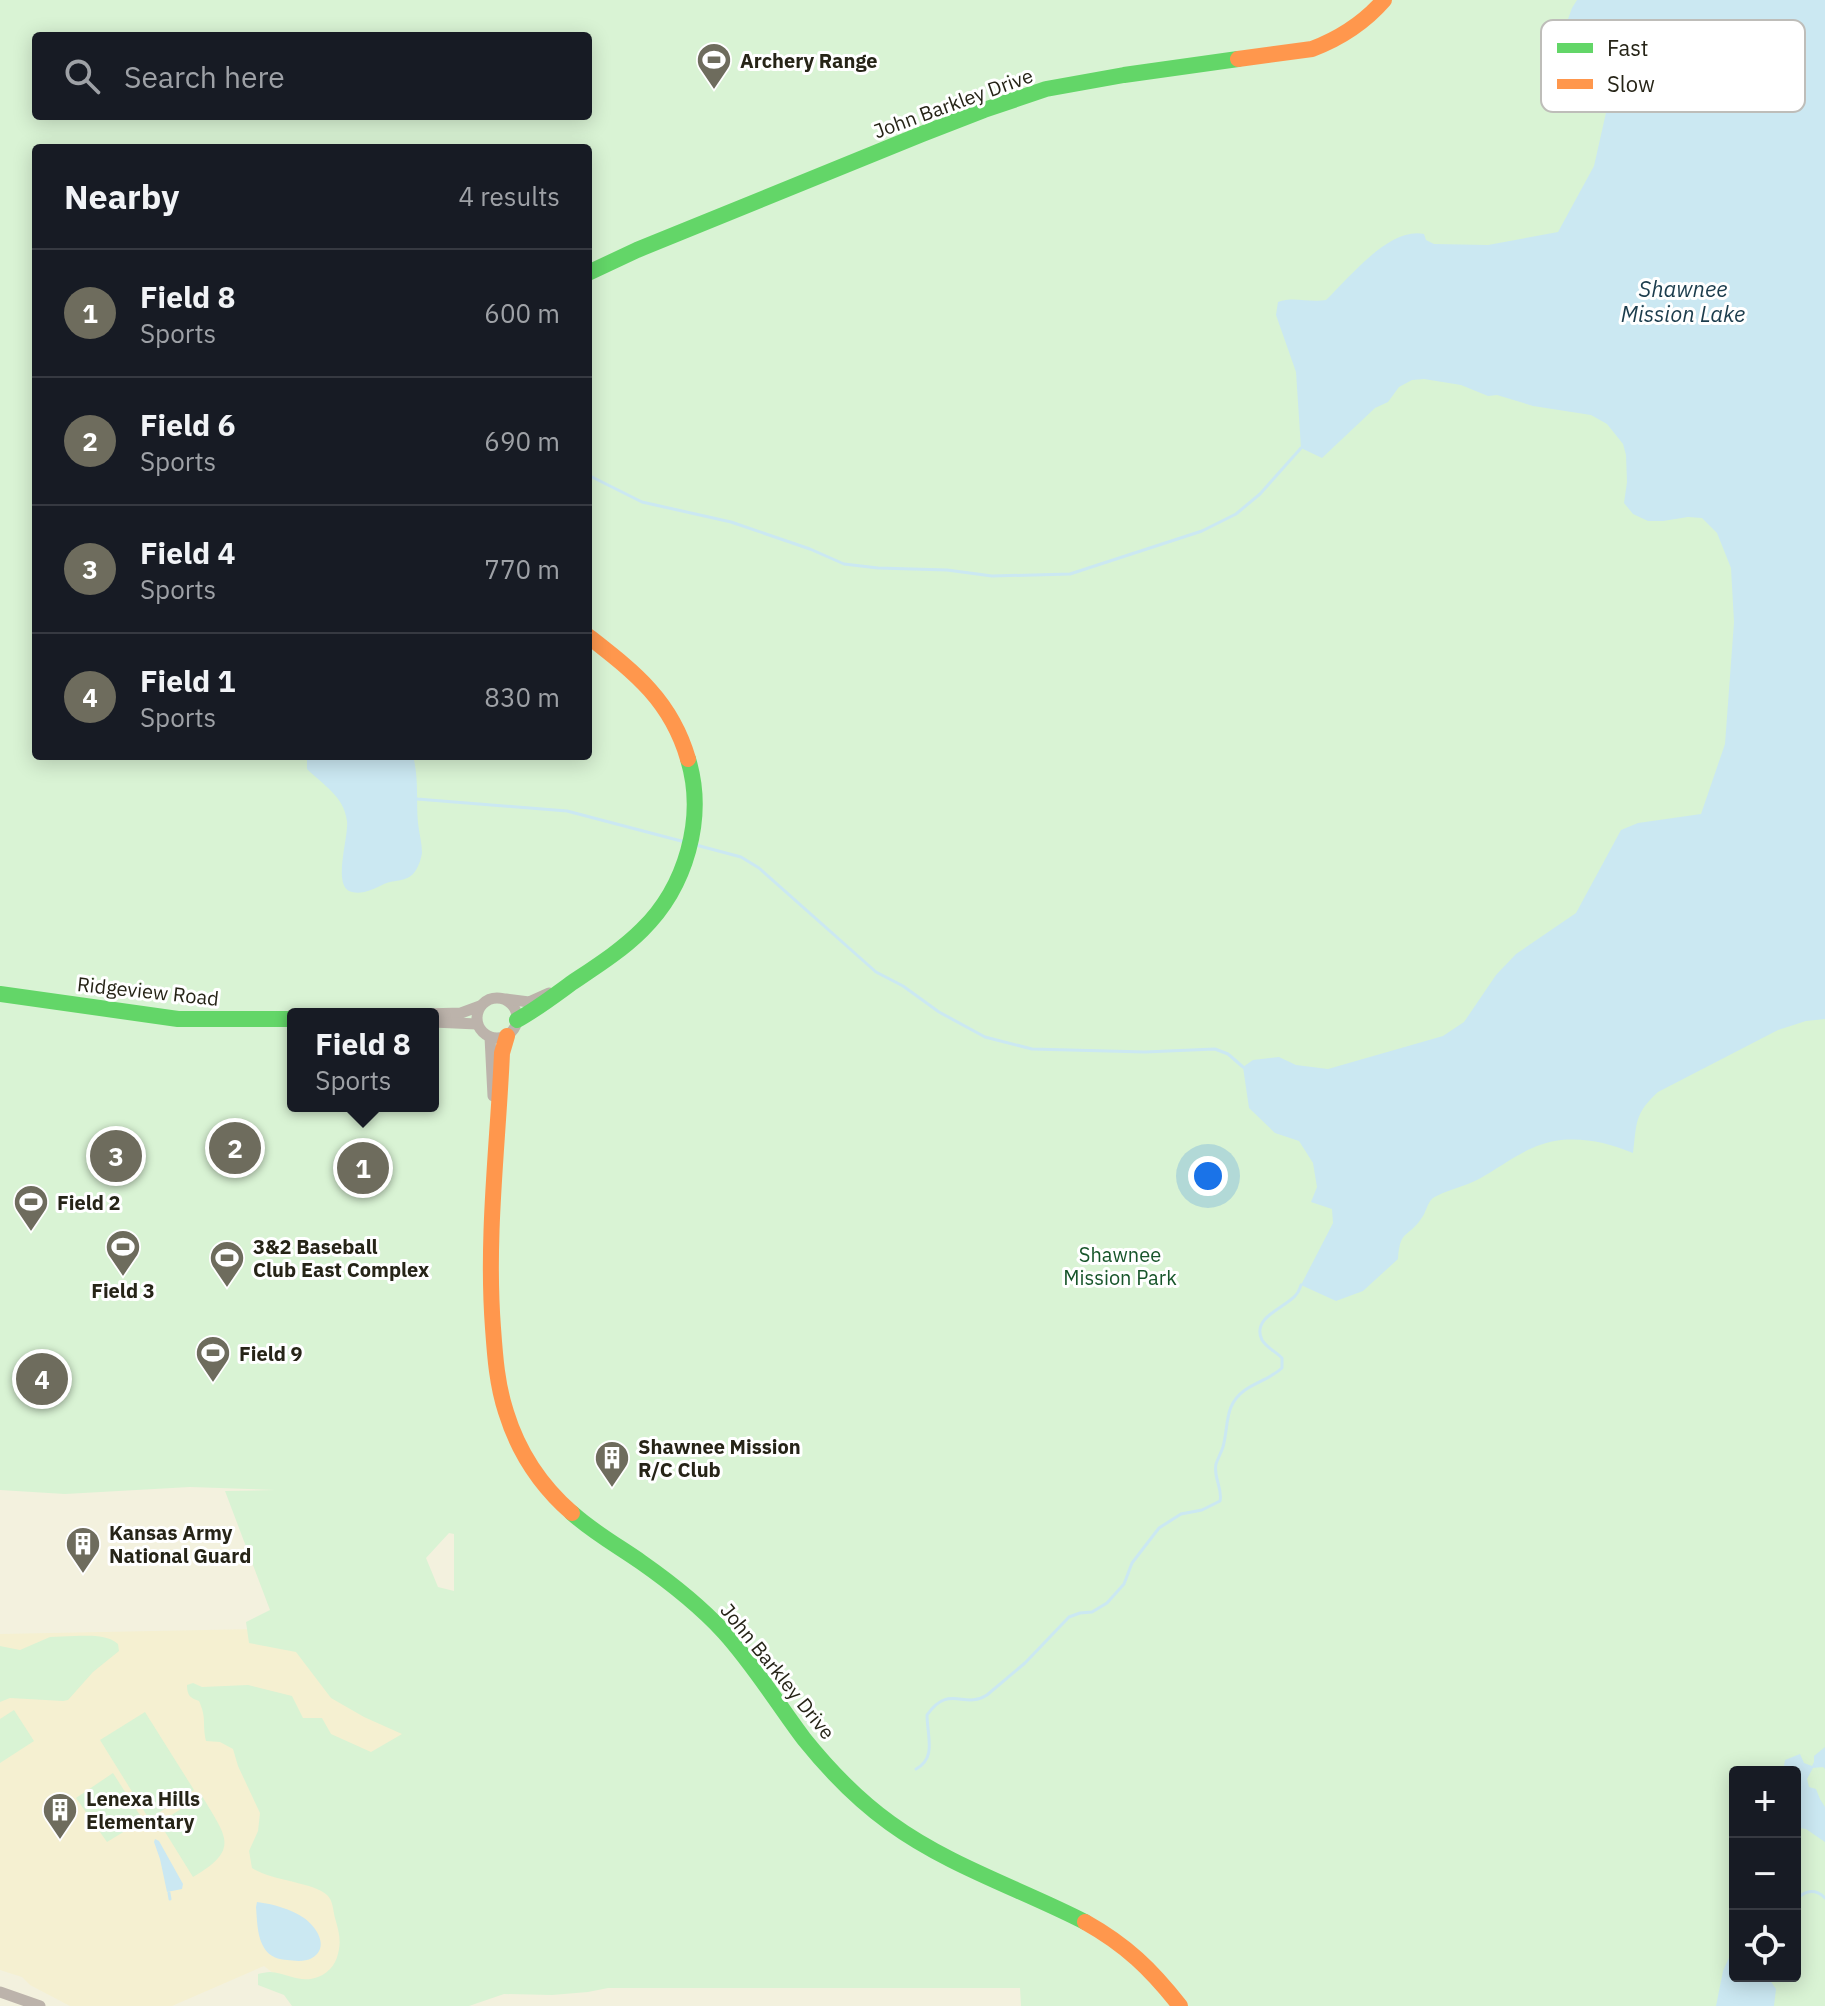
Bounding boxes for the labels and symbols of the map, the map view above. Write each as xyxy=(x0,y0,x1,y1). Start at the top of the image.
legend xyxy=(1541,20,1805,112)
text: Fast xyxy=(1607,33,1648,62)
sports icon: Archery Range xyxy=(695,41,733,91)
place label: Archery Range xyxy=(740,47,878,74)
street label: John Barkley Drive xyxy=(869,62,1037,144)
text: Slow xyxy=(1607,69,1655,98)
water label: Shawnee Mission Lake xyxy=(1621,274,1745,328)
street label: Ridgeview Road xyxy=(76,970,220,1012)
pin: 2 xyxy=(209,1118,261,1178)
pin: 3 xyxy=(90,1126,142,1186)
pin: 1 xyxy=(337,1138,389,1198)
your location xyxy=(1188,1156,1228,1196)
sports icon: Field 2 xyxy=(12,1183,50,1233)
place label: Field 2 xyxy=(57,1189,121,1216)
sports icon: Field 3 xyxy=(104,1228,142,1278)
place label: 3&2 Baseball Club East Complex xyxy=(253,1233,429,1283)
sports icon: 3&2 Baseball Club East Complex xyxy=(208,1239,246,1289)
park label: Shawnee Mission Park xyxy=(1063,1241,1177,1291)
place label: Field 3 xyxy=(91,1277,155,1304)
sports icon: Field 9 xyxy=(194,1334,232,1384)
place label: Field 9 xyxy=(239,1340,303,1367)
pin: 4 xyxy=(16,1349,68,1409)
place label: Shawnee Mission R/C Club xyxy=(638,1433,801,1483)
building icon: Shawnee Mission R/C Club xyxy=(593,1439,631,1489)
place label: Kansas Army National Guard xyxy=(109,1519,251,1569)
building icon: Kansas Army National Guard xyxy=(64,1525,102,1575)
street label: John Barkley Drive xyxy=(715,1597,841,1745)
place label: Lenexa Hills Elementary xyxy=(86,1785,200,1835)
building icon: Lenexa Hills Elementary xyxy=(41,1791,79,1841)

